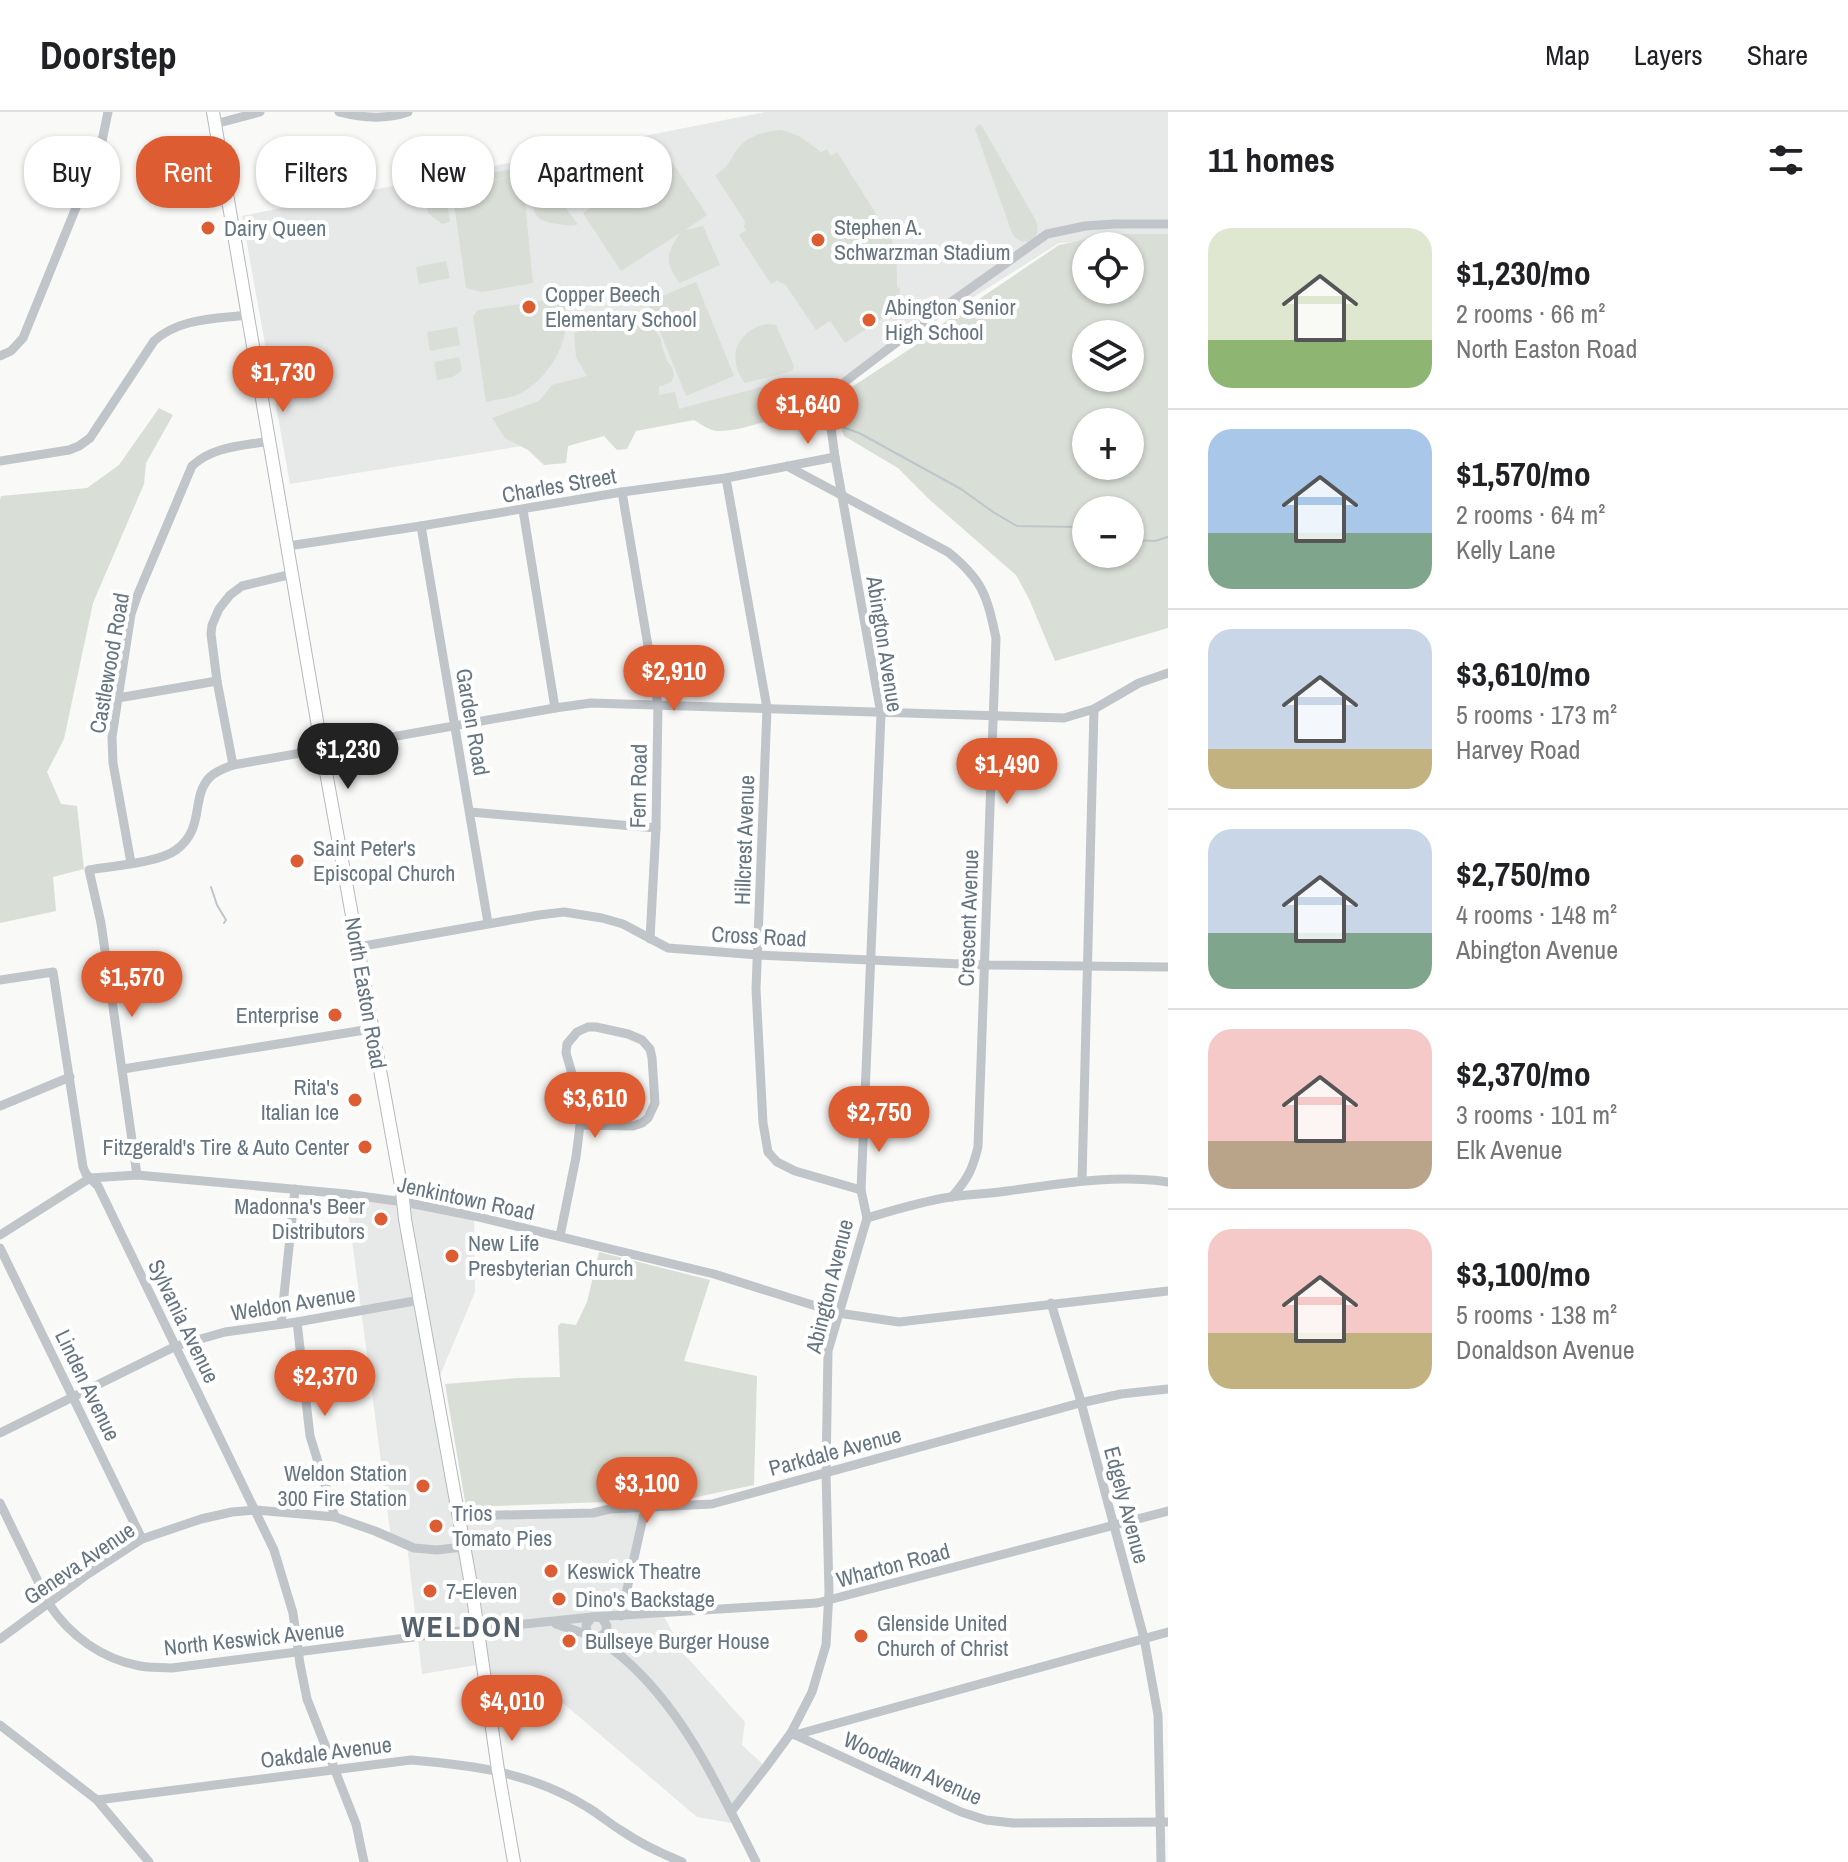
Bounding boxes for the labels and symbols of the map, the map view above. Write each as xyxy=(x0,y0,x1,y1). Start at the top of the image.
place label: Stephen A. Schwarzman Stadium xyxy=(834,212,1010,267)
place label: Dairy Queen xyxy=(224,213,326,243)
marker: Dairy Queen xyxy=(199,219,217,237)
marker: Stephen A. Schwarzman Stadium xyxy=(809,231,827,249)
place label: Copper Beech Elementary School xyxy=(545,279,696,334)
place label: Abington Senior High School xyxy=(884,292,1015,347)
marker: Copper Beech Elementary School xyxy=(520,298,538,316)
marker: Abington Senior High School xyxy=(860,311,878,329)
pin: $1,730 xyxy=(218,346,348,414)
pin: $1,640 xyxy=(743,378,873,446)
street label: Charles Street xyxy=(500,460,618,510)
street label: Abington Avenue xyxy=(859,573,911,714)
street label: Castlewood Road xyxy=(82,590,136,736)
pin: $2,910 xyxy=(609,645,739,713)
street label: Garden Road xyxy=(449,666,497,778)
pin: $1,230 xyxy=(283,723,413,791)
pin: $1,490 xyxy=(942,738,1072,806)
street label: Fern Road xyxy=(622,744,654,828)
street label: Hillcrest Avenue xyxy=(727,774,761,906)
place label: Saint Peter's Episcopal Church xyxy=(313,833,455,888)
street label: Crescent Avenue xyxy=(951,849,985,987)
marker: Saint Peter's Episcopal Church xyxy=(288,852,306,870)
street label: North Easton Road xyxy=(338,915,394,1071)
street label: Cross Road xyxy=(711,919,807,953)
pin: $1,570 xyxy=(67,951,197,1019)
place label: Enterprise xyxy=(236,1000,319,1030)
marker: Enterprise xyxy=(326,1006,344,1024)
place label: Rita's Italian Ice xyxy=(261,1072,339,1127)
pin: $3,610 xyxy=(530,1072,660,1140)
pin: $2,750 xyxy=(814,1086,944,1154)
marker: Rita's Italian Ice xyxy=(346,1091,364,1109)
place label: Fitzgerald's Tire & Auto Center xyxy=(103,1132,349,1162)
marker: Fitzgerald's Tire & Auto Center xyxy=(356,1138,374,1156)
street label: Jenkintown Road xyxy=(395,1169,537,1227)
place label: Madonna's Beer Distributors xyxy=(234,1191,365,1246)
marker: Madonna's Beer Distributors xyxy=(372,1210,390,1228)
street label: Abington Avenue xyxy=(798,1216,860,1357)
place label: New Life Presbyterian Church xyxy=(468,1228,633,1283)
marker: New Life Presbyterian Church xyxy=(443,1247,461,1265)
street label: Sylvania Avenue xyxy=(141,1254,227,1388)
street label: Weldon Avenue xyxy=(229,1278,357,1328)
street label: Linden Avenue xyxy=(48,1324,128,1446)
pin: $2,370 xyxy=(260,1350,390,1418)
street label: Parkdale Avenue xyxy=(765,1419,905,1483)
street label: Edgely Avenue xyxy=(1097,1443,1157,1567)
pin: $3,100 xyxy=(582,1457,712,1525)
place label: Weldon Station 300 Fire Station xyxy=(278,1458,407,1513)
marker: Weldon Station 300 Fire Station xyxy=(414,1477,432,1495)
place label: Trios Tomato Pies xyxy=(452,1498,552,1553)
street label: Geneva Avenue xyxy=(18,1515,140,1611)
marker: Trios Tomato Pies xyxy=(427,1517,445,1535)
street label: Wharton Road xyxy=(833,1535,953,1595)
place label: Keswick Theatre xyxy=(567,1556,701,1586)
marker: Keswick Theatre xyxy=(542,1562,560,1580)
place label: 7-Eleven xyxy=(446,1576,517,1606)
marker: 7-Eleven xyxy=(421,1582,439,1600)
place label: Dino's Backstage xyxy=(575,1584,715,1614)
marker: Dino's Backstage xyxy=(550,1590,568,1608)
district label: WELDON xyxy=(401,1606,523,1646)
place label: Glenside United Church of Christ xyxy=(877,1608,1008,1663)
street label: North Keswick Avenue xyxy=(162,1614,346,1662)
place label: Bullseye Burger House xyxy=(585,1626,770,1656)
marker: Glenside United Church of Christ xyxy=(852,1627,870,1645)
marker: Bullseye Burger House xyxy=(560,1632,578,1650)
pin: $4,010 xyxy=(447,1675,577,1743)
street label: Woodlawn Avenue xyxy=(839,1724,987,1812)
street label: Oakdale Avenue xyxy=(259,1729,393,1775)

